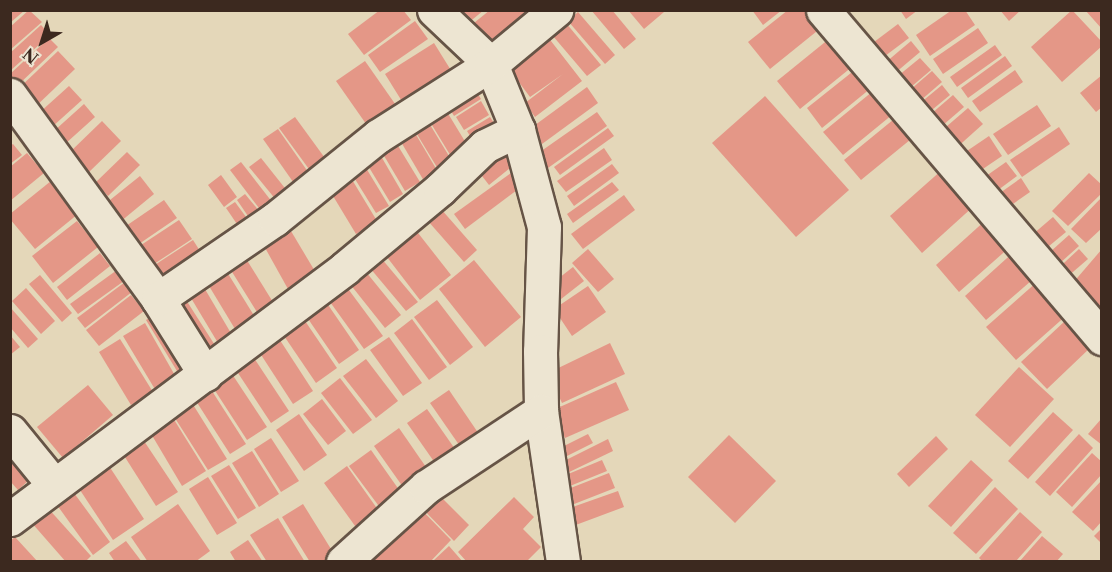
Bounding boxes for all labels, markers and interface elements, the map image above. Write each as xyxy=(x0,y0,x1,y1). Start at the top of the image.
north arrow xyxy=(12,12,72,72)
text: N xyxy=(19,44,42,68)

